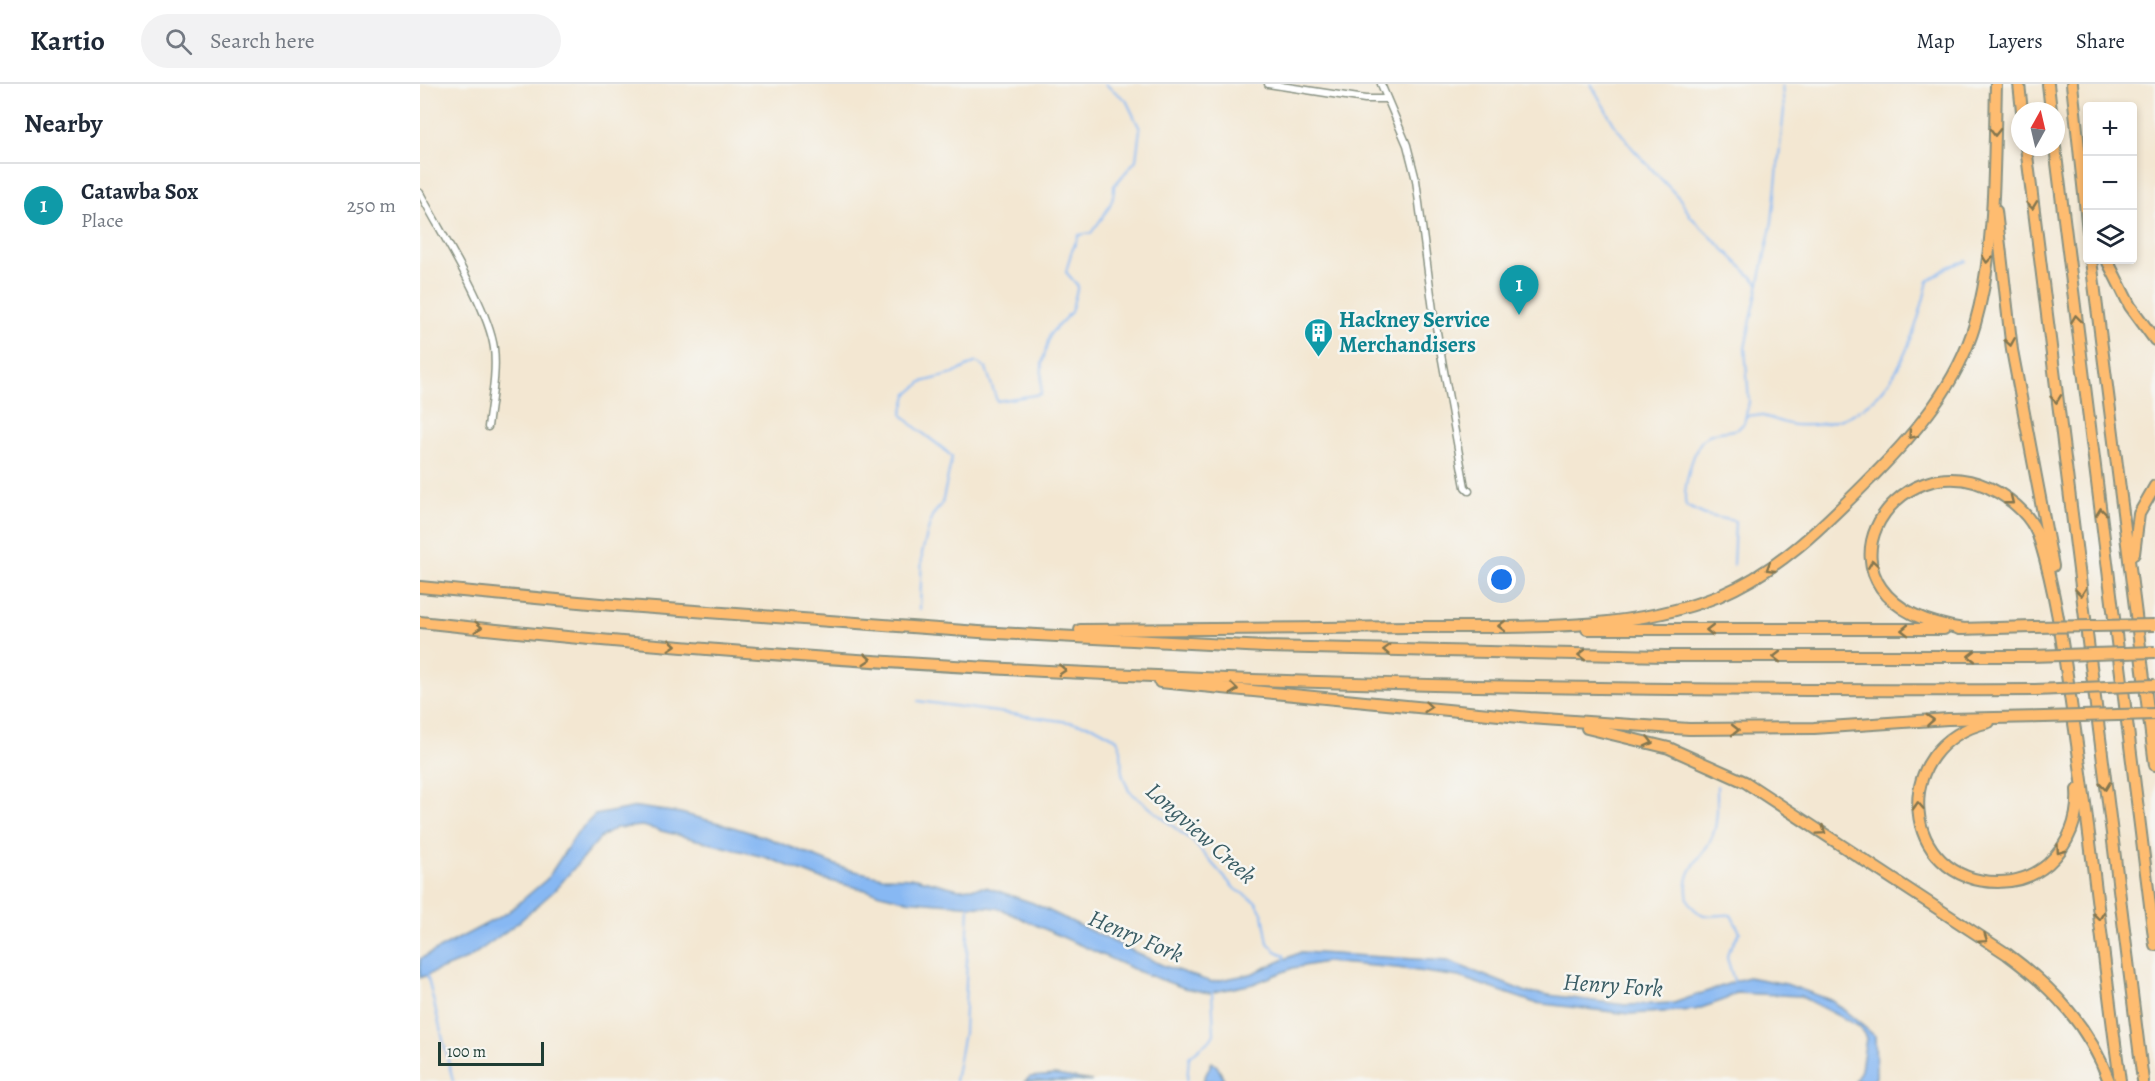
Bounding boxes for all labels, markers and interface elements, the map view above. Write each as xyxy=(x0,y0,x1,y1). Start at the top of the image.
search box xyxy=(141,14,561,68)
text: Kartio xyxy=(30,22,105,60)
icon: search xyxy=(162,25,195,58)
text: Search here xyxy=(210,26,315,56)
text: Map xyxy=(1916,27,1955,55)
text: Layers xyxy=(1988,27,2043,55)
text: Share xyxy=(2076,27,2125,55)
north arrow xyxy=(2011,102,2065,156)
map controls xyxy=(2083,102,2137,264)
button: + xyxy=(2083,102,2137,156)
text: Nearby xyxy=(24,106,103,141)
one-way arrow xyxy=(1988,127,2001,136)
button: − xyxy=(2083,156,2137,210)
text: Catawba Sox xyxy=(81,177,198,207)
text: 1 xyxy=(40,192,47,219)
text: 250 m xyxy=(347,192,396,219)
one-way arrow xyxy=(2026,201,2038,210)
text: Place xyxy=(81,207,123,234)
button: layers xyxy=(2083,210,2137,264)
one-way arrow xyxy=(1981,254,1994,263)
pin: 1 xyxy=(1500,266,1538,315)
place label: Hackney Service Merchandisers xyxy=(1339,305,1490,360)
one-way arrow xyxy=(2070,314,2083,323)
building icon: Hackney Service Merchandisers xyxy=(1302,316,1334,358)
one-way arrow xyxy=(2004,337,2016,347)
one-way arrow xyxy=(2050,394,2062,403)
one-way arrow xyxy=(1908,428,1919,439)
one-way arrow xyxy=(2003,493,2014,504)
one-way arrow xyxy=(2095,508,2107,517)
one-way arrow xyxy=(1868,559,1880,568)
one-way arrow xyxy=(1766,561,1776,572)
your location xyxy=(1487,565,1516,594)
one-way arrow xyxy=(2074,587,2086,597)
one-way arrow xyxy=(474,620,483,633)
one-way arrow xyxy=(1497,620,1506,632)
one-way arrow xyxy=(1901,623,1910,636)
one-way arrow xyxy=(1706,624,1715,636)
one-way arrow xyxy=(668,638,677,651)
one-way arrow xyxy=(1383,644,1392,656)
one-way arrow xyxy=(1578,649,1587,661)
one-way arrow xyxy=(1968,650,1977,662)
one-way arrow xyxy=(1773,651,1782,663)
one-way arrow xyxy=(862,652,871,665)
one-way arrow xyxy=(1057,664,1066,677)
one-way arrow xyxy=(1230,682,1239,695)
one-way arrow xyxy=(1424,700,1433,713)
one-way arrow xyxy=(1925,713,1934,726)
one-way arrow xyxy=(1731,724,1740,736)
one-way arrow xyxy=(1644,735,1654,748)
water label: Longview Creek xyxy=(1139,775,1263,891)
one-way arrow xyxy=(2098,781,2111,790)
one-way arrow xyxy=(1912,802,1925,811)
one-way arrow xyxy=(1815,824,1826,835)
one-way arrow xyxy=(2056,844,2067,855)
water label: Henry Fork xyxy=(1084,902,1189,970)
one-way arrow xyxy=(2092,911,2104,920)
one-way arrow xyxy=(1977,932,1988,943)
water label: Henry Fork xyxy=(1562,966,1664,1004)
scale bar xyxy=(438,1039,544,1066)
text: 100 m xyxy=(447,1041,486,1063)

